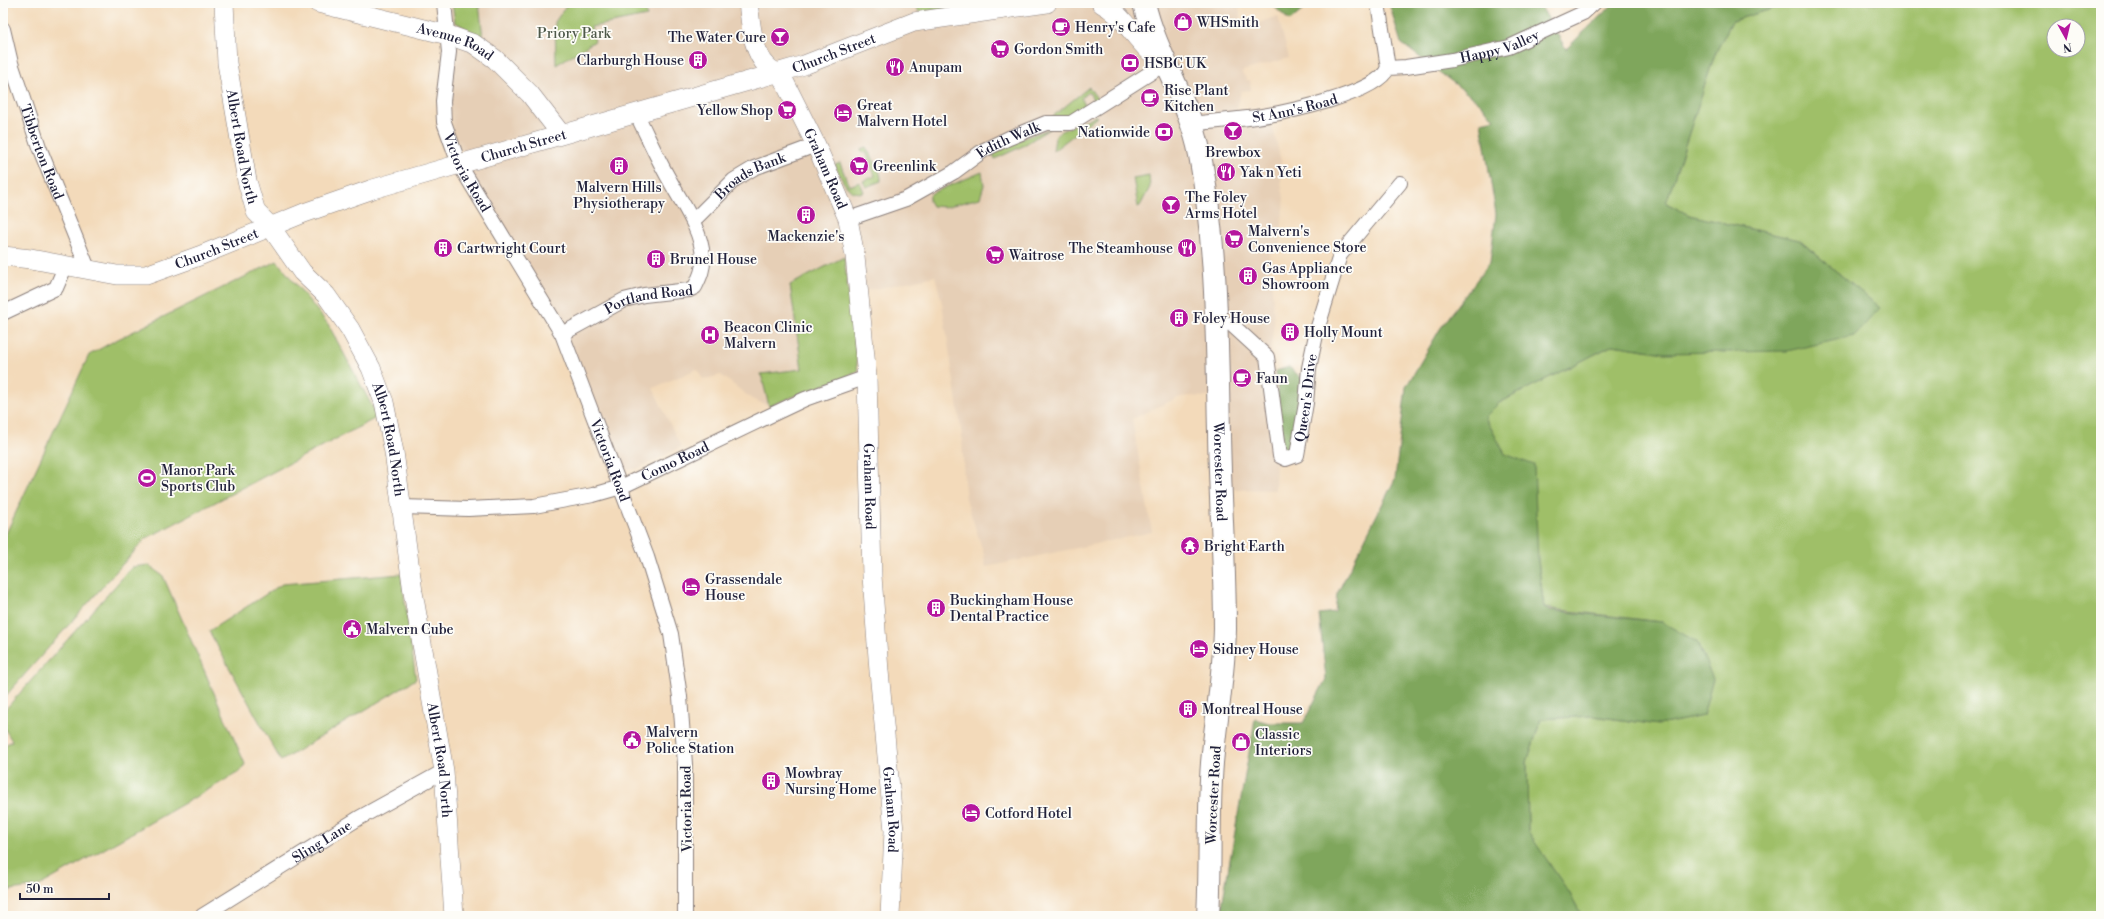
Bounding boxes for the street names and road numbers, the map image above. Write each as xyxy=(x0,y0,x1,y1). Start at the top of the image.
street label: Avenue Road xyxy=(414,19,497,65)
street label: Happy Valley xyxy=(1458,26,1542,68)
street label: Church Street xyxy=(790,30,879,78)
street label: Albert Road North xyxy=(221,87,261,207)
street label: St Ann's Road xyxy=(1251,90,1340,127)
street label: Tibberton Road xyxy=(15,102,67,202)
street label: Edith Walk xyxy=(973,118,1044,163)
street label: Graham Road xyxy=(799,125,851,212)
street label: Church Street xyxy=(479,126,569,168)
street label: Victoria Road xyxy=(438,130,494,216)
street label: Broads Bank xyxy=(711,149,789,205)
street label: Church Street xyxy=(173,225,261,274)
street label: Portland Road xyxy=(602,282,694,319)
street label: Queen's Drive xyxy=(1291,352,1322,444)
street label: Albert Road North xyxy=(367,379,408,498)
street label: Victoria Road xyxy=(585,416,633,504)
street label: Worcester Road xyxy=(1209,421,1230,522)
street label: Como Road xyxy=(639,438,712,486)
street label: Graham Road xyxy=(859,443,879,530)
street label: Albert Road North xyxy=(422,700,455,819)
street label: Worcester Road xyxy=(1202,745,1226,846)
street label: Victoria Road xyxy=(677,765,697,854)
street label: Graham Road xyxy=(878,766,902,853)
street label: Sling Lane xyxy=(289,817,355,868)

